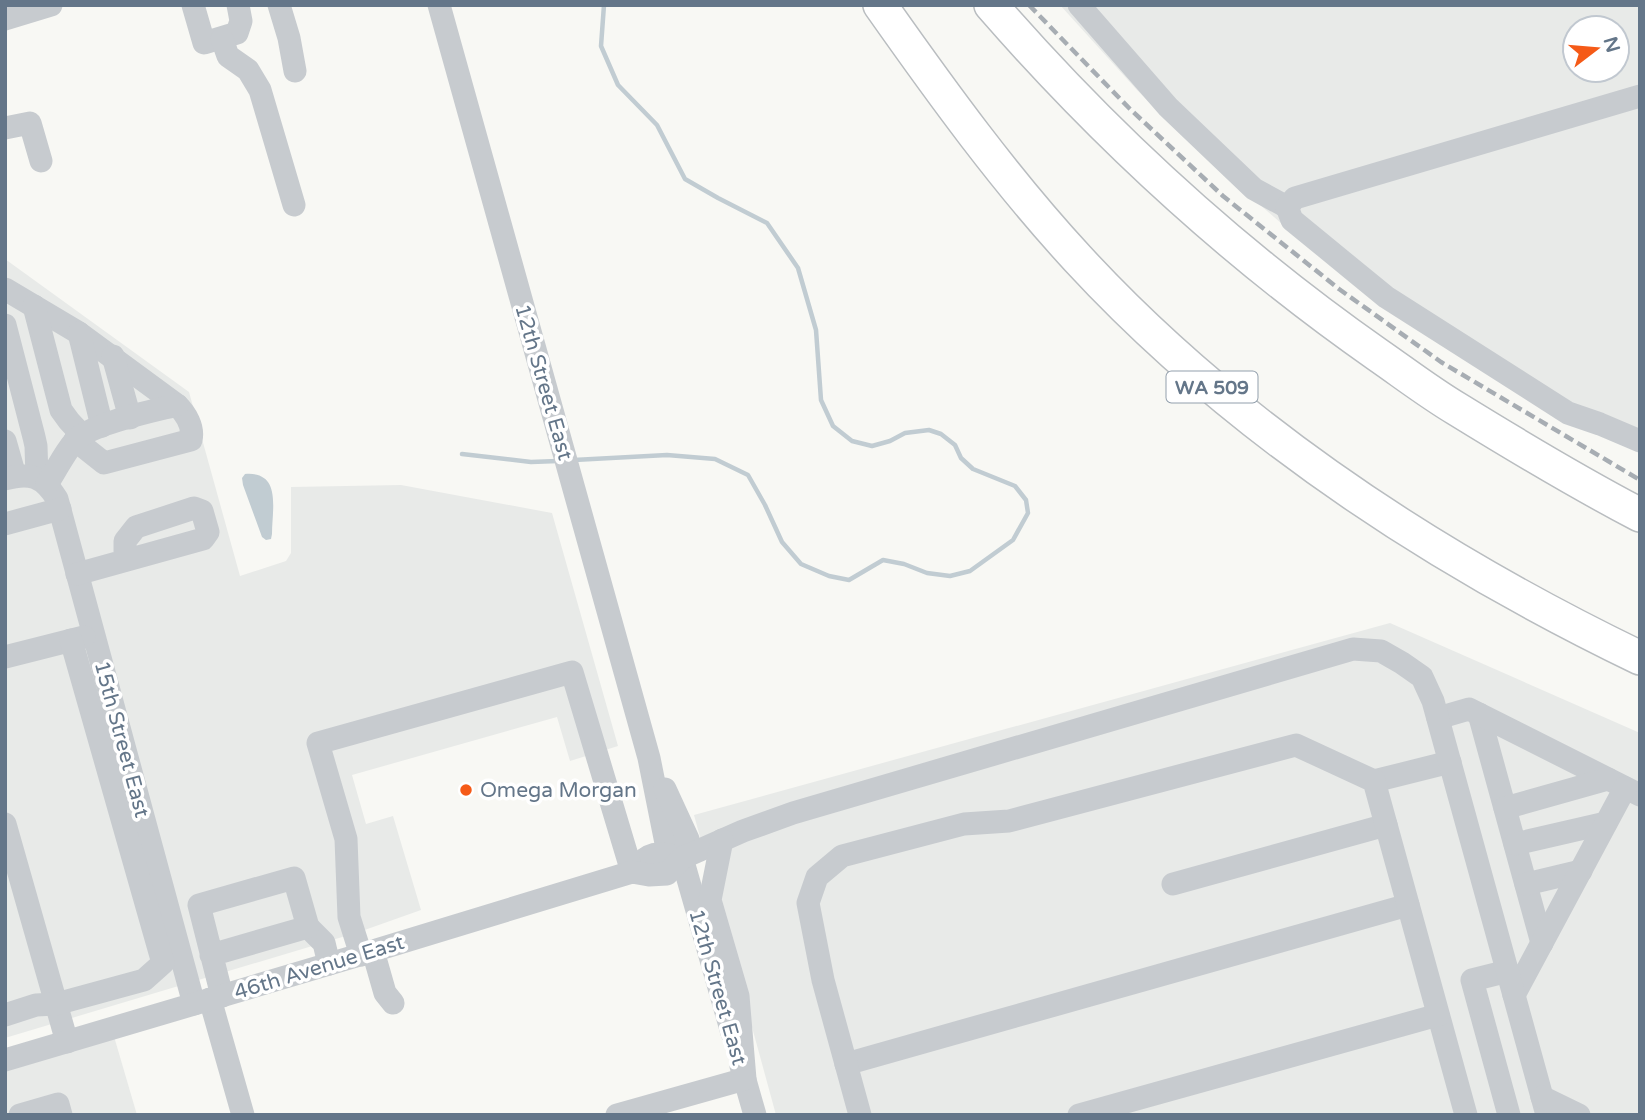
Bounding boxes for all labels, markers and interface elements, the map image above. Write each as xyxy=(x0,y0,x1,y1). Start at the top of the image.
north arrow xyxy=(1561,14,1631,84)
text: N xyxy=(1599,34,1624,55)
street label: 12th Street East xyxy=(509,301,578,463)
road number: WA 509 xyxy=(1166,372,1258,402)
street label: 15th Street East xyxy=(89,658,154,820)
place label: Omega Morgan xyxy=(480,778,637,803)
marker: Omega Morgan xyxy=(458,782,474,798)
street label: 12th Street East xyxy=(683,906,752,1068)
street label: 46th Avenue East xyxy=(231,930,407,1005)

